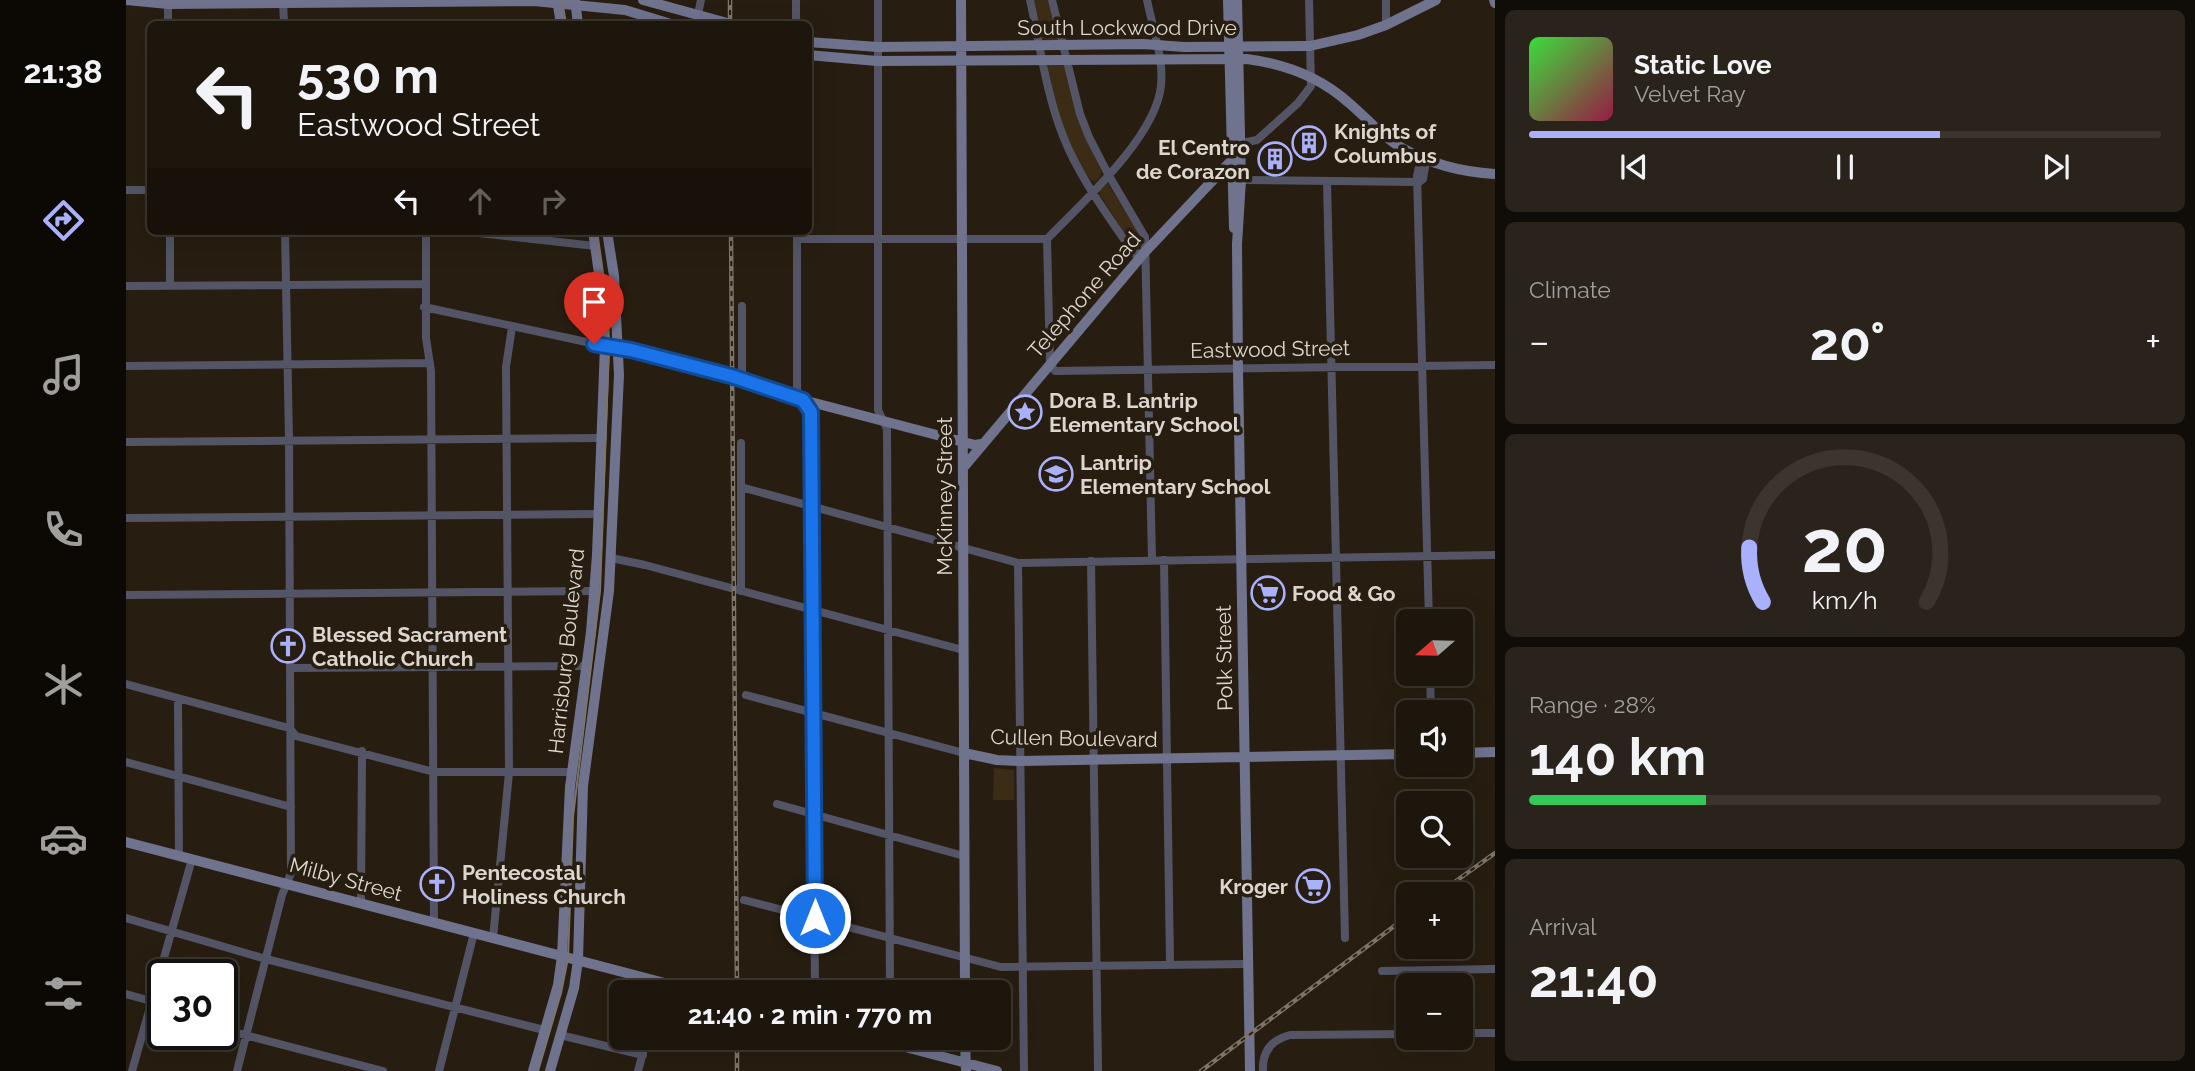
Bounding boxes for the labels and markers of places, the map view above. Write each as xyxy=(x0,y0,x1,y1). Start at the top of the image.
place label: Knights of Columbus xyxy=(1334,119,1437,168)
building icon: Knights of Columbus xyxy=(1290,124,1328,162)
place label: El Centro de Corazon xyxy=(1136,135,1250,184)
building icon: El Centro de Corazon xyxy=(1256,140,1294,178)
pin xyxy=(564,272,624,344)
place label: Dora B. Lantrip Elementary School xyxy=(1049,388,1240,437)
place icon: Dora B. Lantrip Elementary School xyxy=(1006,393,1044,431)
place label: Lantrip Elementary School xyxy=(1080,450,1271,499)
school or university icon: Lantrip Elementary School xyxy=(1037,455,1075,493)
supermarket icon: Food & Go xyxy=(1249,574,1287,612)
place label: Food & Go xyxy=(1292,581,1396,606)
place label: Blessed Sacrament Catholic Church xyxy=(312,622,507,671)
church icon: Blessed Sacrament Catholic Church xyxy=(269,627,307,665)
place label: Pentecostal Holiness Church xyxy=(462,860,626,909)
church icon: Pentecostal Holiness Church xyxy=(418,865,456,903)
supermarket icon: Kroger xyxy=(1294,867,1332,905)
place label: Kroger xyxy=(1219,874,1288,899)

